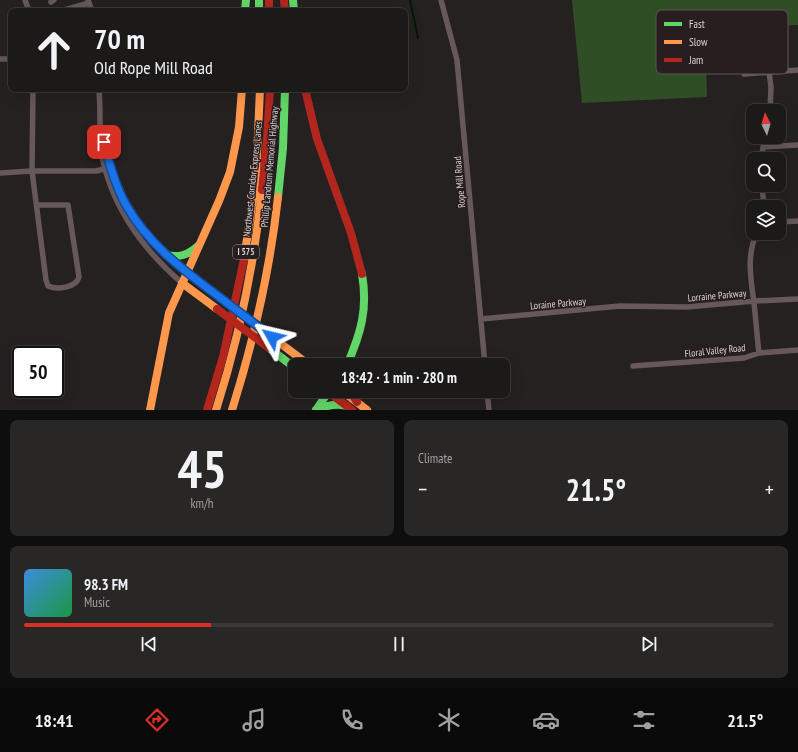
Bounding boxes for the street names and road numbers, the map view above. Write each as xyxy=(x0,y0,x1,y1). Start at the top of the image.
street label: Phillip Landrum Memorial Highway xyxy=(258,106,281,228)
street label: Northwest Corridor Express Lanes xyxy=(240,120,265,238)
street label: Rope Mill Road xyxy=(451,156,468,208)
road number: I 575 xyxy=(233,245,259,259)
street label: Lorraine Parkway xyxy=(687,286,747,305)
street label: Loraine Parkway xyxy=(530,295,587,312)
street label: Floral Valley Road xyxy=(684,341,746,360)

